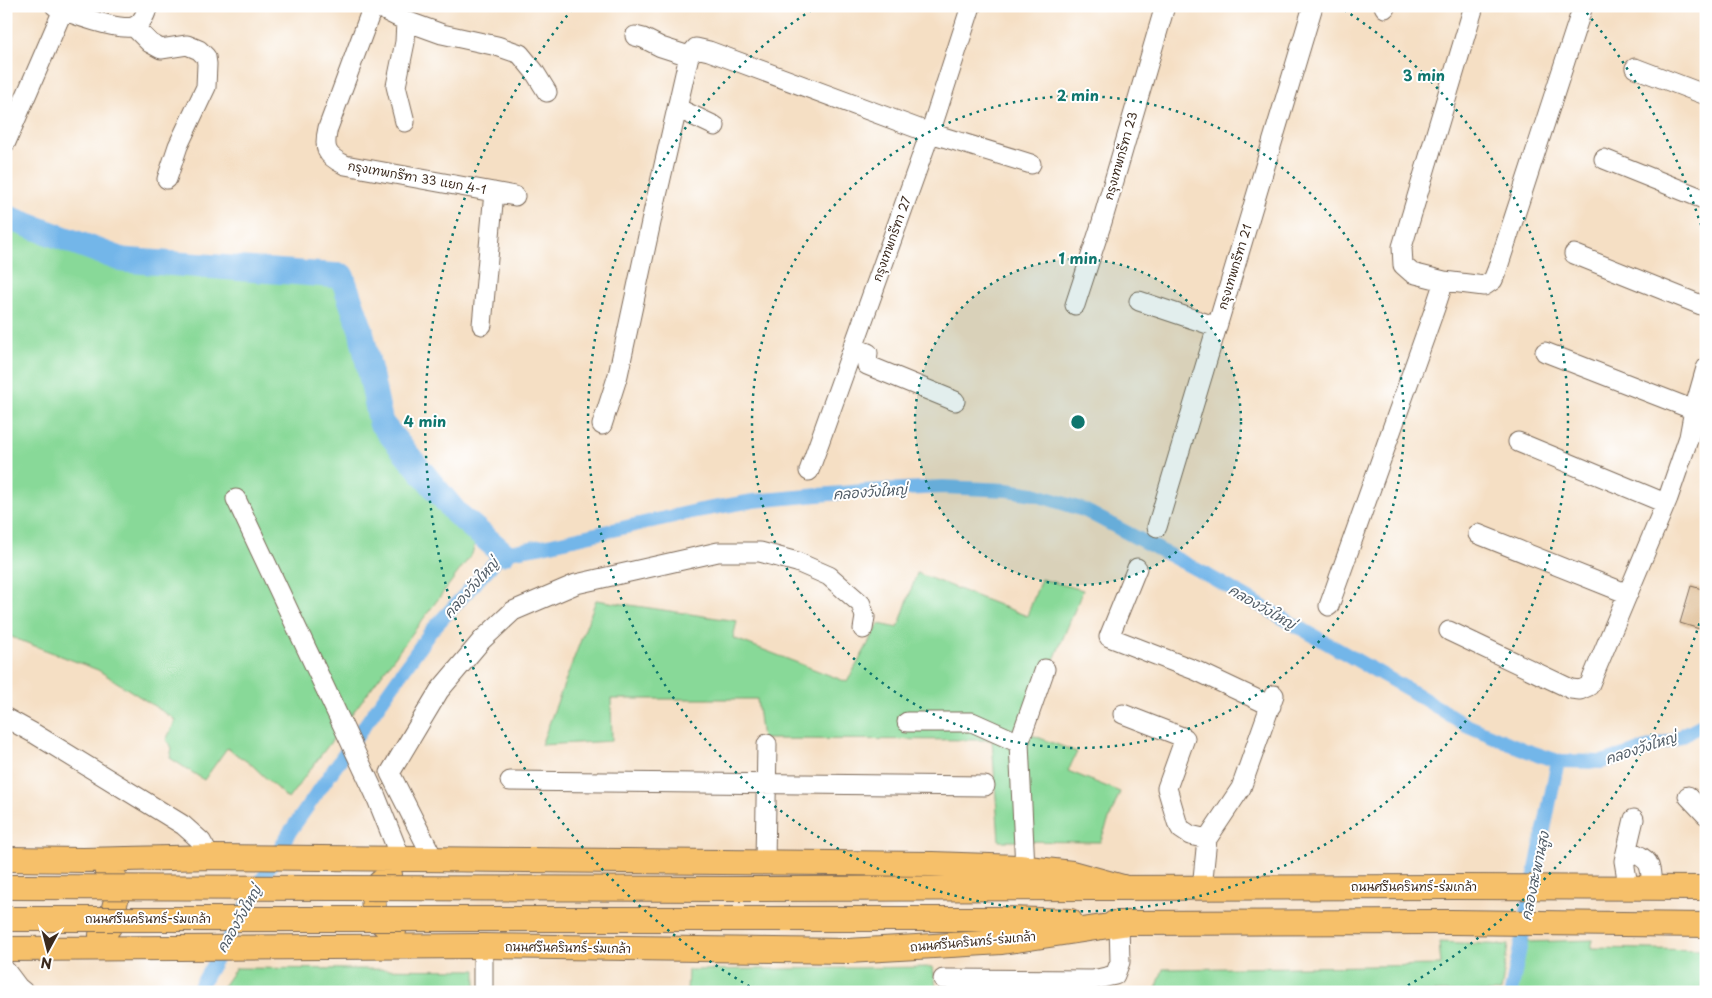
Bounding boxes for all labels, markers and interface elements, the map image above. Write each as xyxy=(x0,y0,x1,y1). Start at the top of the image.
text: 3 min xyxy=(1403,63,1445,86)
text: 2 min xyxy=(1057,83,1099,106)
street label: กรุงเทพกรีฑา 23 xyxy=(1099,110,1142,202)
street label: กรุงเทพกรีฑา 33 แยก 4-1 xyxy=(346,156,488,199)
street label: กรุงเทพกรีฑา 27 xyxy=(867,193,916,284)
street label: กรุงเทพกรีฑา 21 xyxy=(1213,222,1257,312)
text: 1 min xyxy=(1059,246,1097,269)
text: 4 min xyxy=(404,409,446,432)
centre of rings xyxy=(1069,413,1087,431)
water label: คลองวังใหญ่ xyxy=(832,478,911,505)
water label: คลองวังใหญ่ xyxy=(438,551,505,622)
water label: คลองวังใหญ่ xyxy=(1225,579,1302,636)
water label: คลองวังใหญ่ xyxy=(1602,725,1682,769)
water label: คลองสะพานสูง xyxy=(1515,829,1555,922)
street label: ถนนศรีนครินทร์-ร่มเกล้า xyxy=(1351,877,1477,895)
water label: คลองวังใหญ่ xyxy=(211,879,268,956)
street label: ถนนศรีนครินทร์-ร่มเกล้า xyxy=(85,909,211,927)
north arrow xyxy=(22,926,72,976)
street label: ถนนศรีนครินทร์-ร่มเกล้า xyxy=(909,927,1036,955)
street label: ถนนศรีนครินทร์-ร่มเกล้า xyxy=(505,937,631,957)
text: N xyxy=(40,952,53,974)

